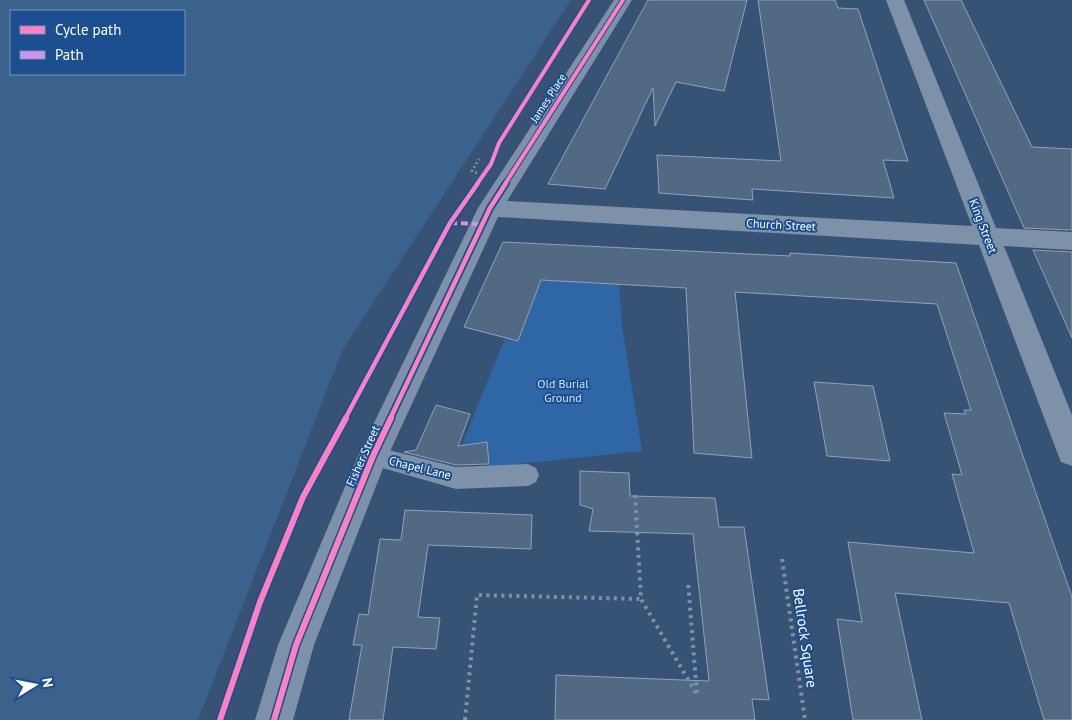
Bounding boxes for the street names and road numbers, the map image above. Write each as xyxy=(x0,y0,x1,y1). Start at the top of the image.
street label: James Place xyxy=(526,70,569,126)
street label: King Street xyxy=(966,196,1001,255)
street label: Church Street xyxy=(746,215,816,234)
street label: Fisher Street xyxy=(342,423,383,489)
street label: Chapel Lane xyxy=(388,453,453,482)
street label: Bellrock Square xyxy=(789,587,822,689)

